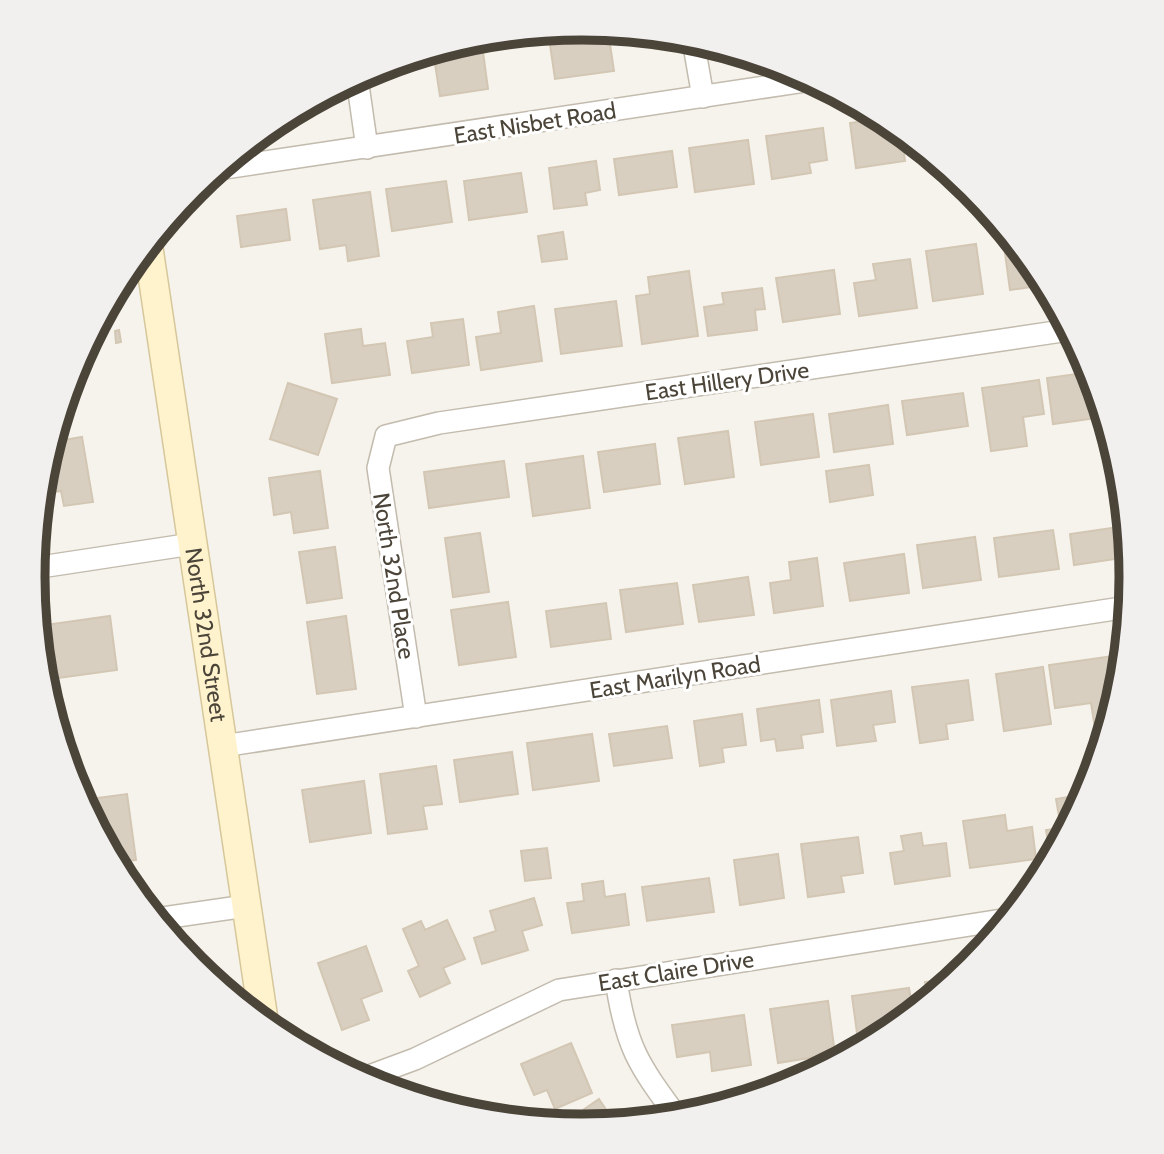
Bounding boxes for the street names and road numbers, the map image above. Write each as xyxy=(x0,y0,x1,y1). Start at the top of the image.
street label: East Nisbet Road xyxy=(452,96,618,150)
street label: East Hillery Drive xyxy=(643,356,811,406)
street label: North 32nd Place xyxy=(367,491,421,661)
street label: North 32nd Street xyxy=(179,546,233,724)
street label: East Marilyn Road xyxy=(587,650,763,704)
street label: East Claire Drive xyxy=(596,945,756,997)

